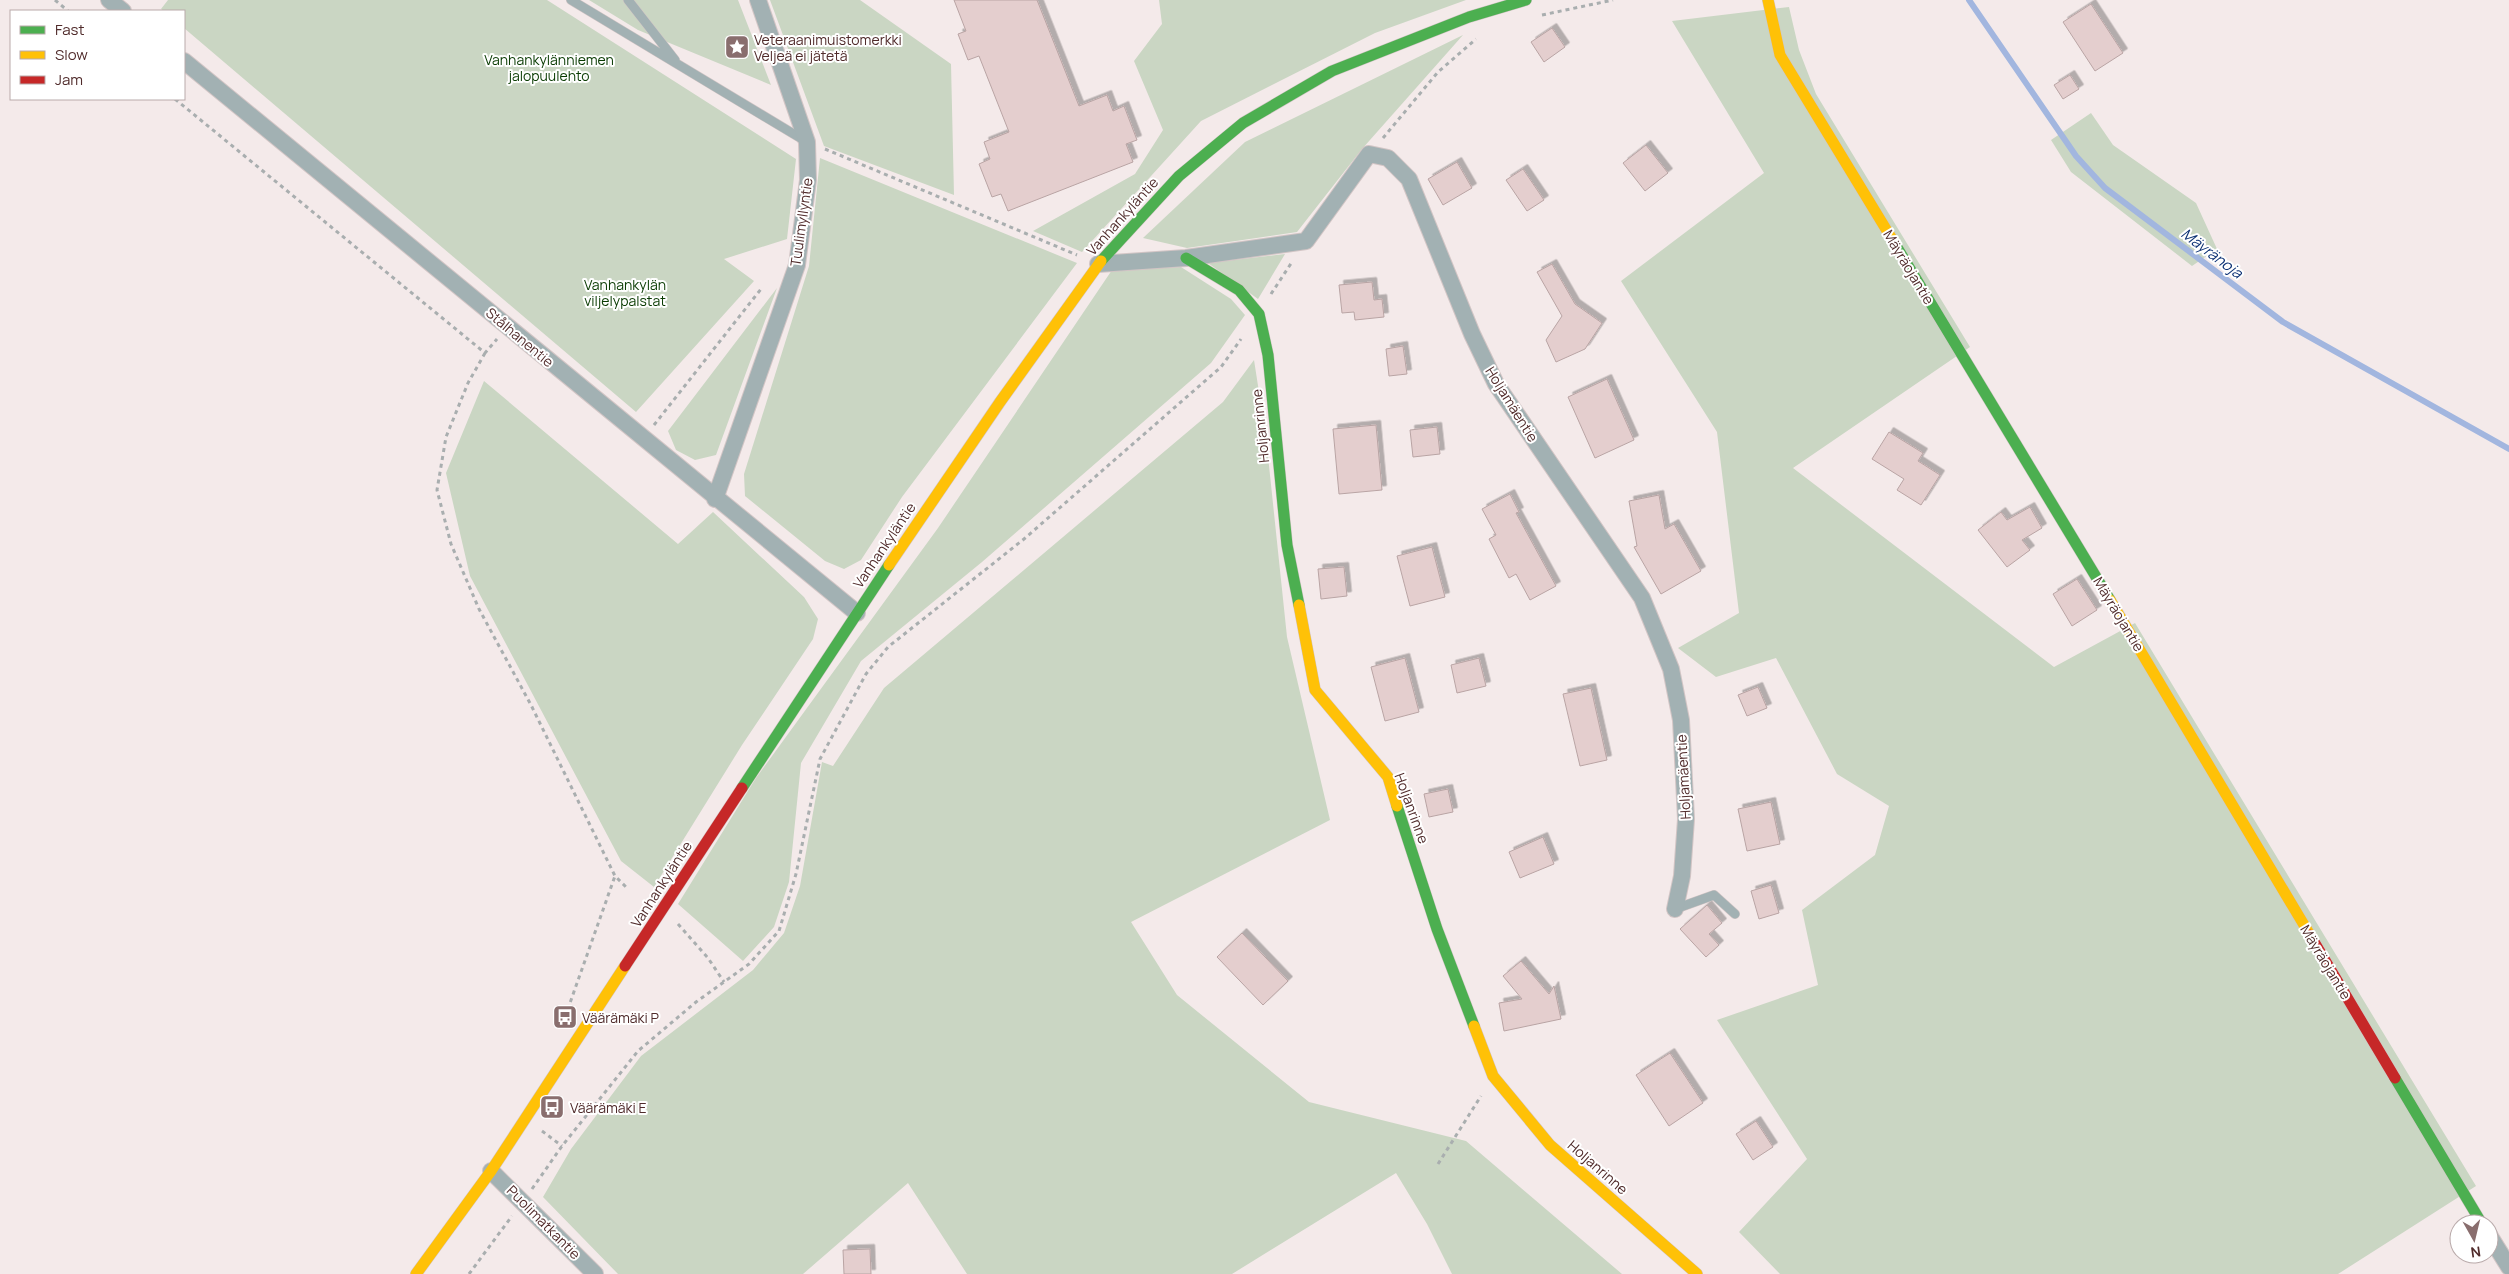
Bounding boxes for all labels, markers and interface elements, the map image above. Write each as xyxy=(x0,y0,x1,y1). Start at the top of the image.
legend xyxy=(10,10,185,100)
text: Fast xyxy=(55,19,84,40)
place label: Veteraanimuistomerkki Veljeä ei jätetä xyxy=(754,30,902,65)
place icon: Veteraanimuistomerkki Veljeä ei jätetä xyxy=(724,34,750,60)
text: Slow xyxy=(55,44,88,65)
park label: Vanhankylänniemen jalopuulehto xyxy=(484,50,614,85)
text: Jam xyxy=(55,69,83,90)
street label: Vanhankyläntie xyxy=(1082,173,1162,259)
street label: Tuulimyllyntie xyxy=(785,177,817,267)
water label: Mäyränoja xyxy=(2177,223,2247,283)
street label: Mäyräojantie xyxy=(1879,226,1939,308)
park label: Vanhankylän viljelypalstat xyxy=(584,275,666,310)
street label: Stålhanentie xyxy=(482,303,558,371)
street label: Holjamäentie xyxy=(1481,363,1543,445)
street label: Holjanrinne xyxy=(1247,388,1273,464)
street label: Vanhankyläntie xyxy=(848,499,920,591)
street label: Mäyräojantie xyxy=(2089,573,2149,655)
street label: Holjamäentie xyxy=(1671,734,1695,820)
street label: Holjanrinne xyxy=(1390,770,1434,846)
street label: Vanhankyläntie xyxy=(626,837,696,931)
street label: Mäyräojantie xyxy=(2296,921,2356,1003)
bus stop icon: Väärämäki P xyxy=(552,1004,578,1030)
place label: Väärämäki P xyxy=(582,1008,660,1027)
bus stop icon: Väärämäki E xyxy=(539,1094,565,1120)
place label: Väärämäki E xyxy=(570,1098,647,1117)
street label: Holjanrinne xyxy=(1564,1136,1632,1198)
street label: Puolimatkantie xyxy=(503,1181,585,1263)
north arrow xyxy=(2449,1214,2499,1264)
text: N xyxy=(2470,1242,2482,1262)

